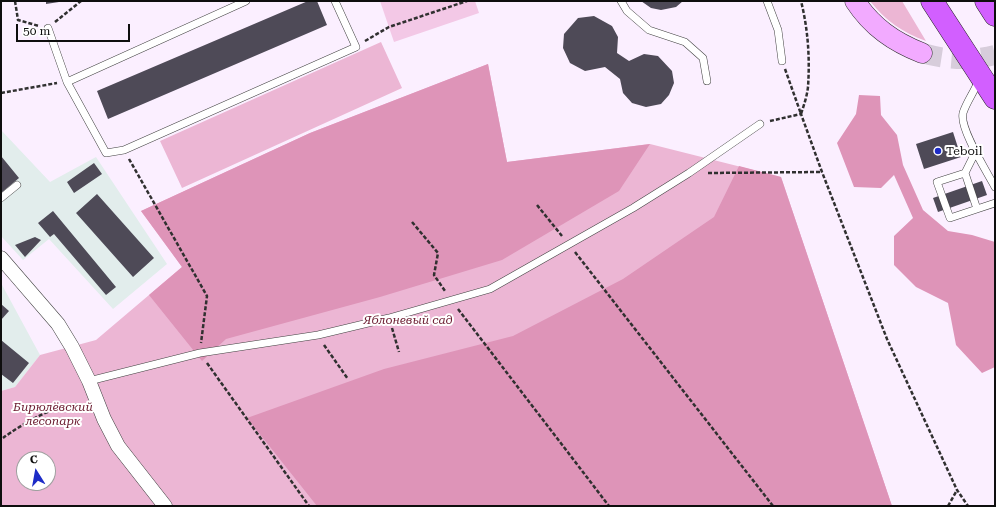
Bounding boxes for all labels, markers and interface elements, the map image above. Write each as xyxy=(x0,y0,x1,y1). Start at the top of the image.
scale bar xyxy=(18,16,132,42)
text: 50 m xyxy=(23,24,50,38)
place label: Teboil xyxy=(946,144,982,158)
marker: Teboil xyxy=(933,146,943,156)
park label: Яблоневый сад xyxy=(363,313,453,327)
park label: Бирюлёвский лесопарк xyxy=(13,400,93,428)
north arrow xyxy=(16,451,56,491)
text: С xyxy=(29,453,39,467)

